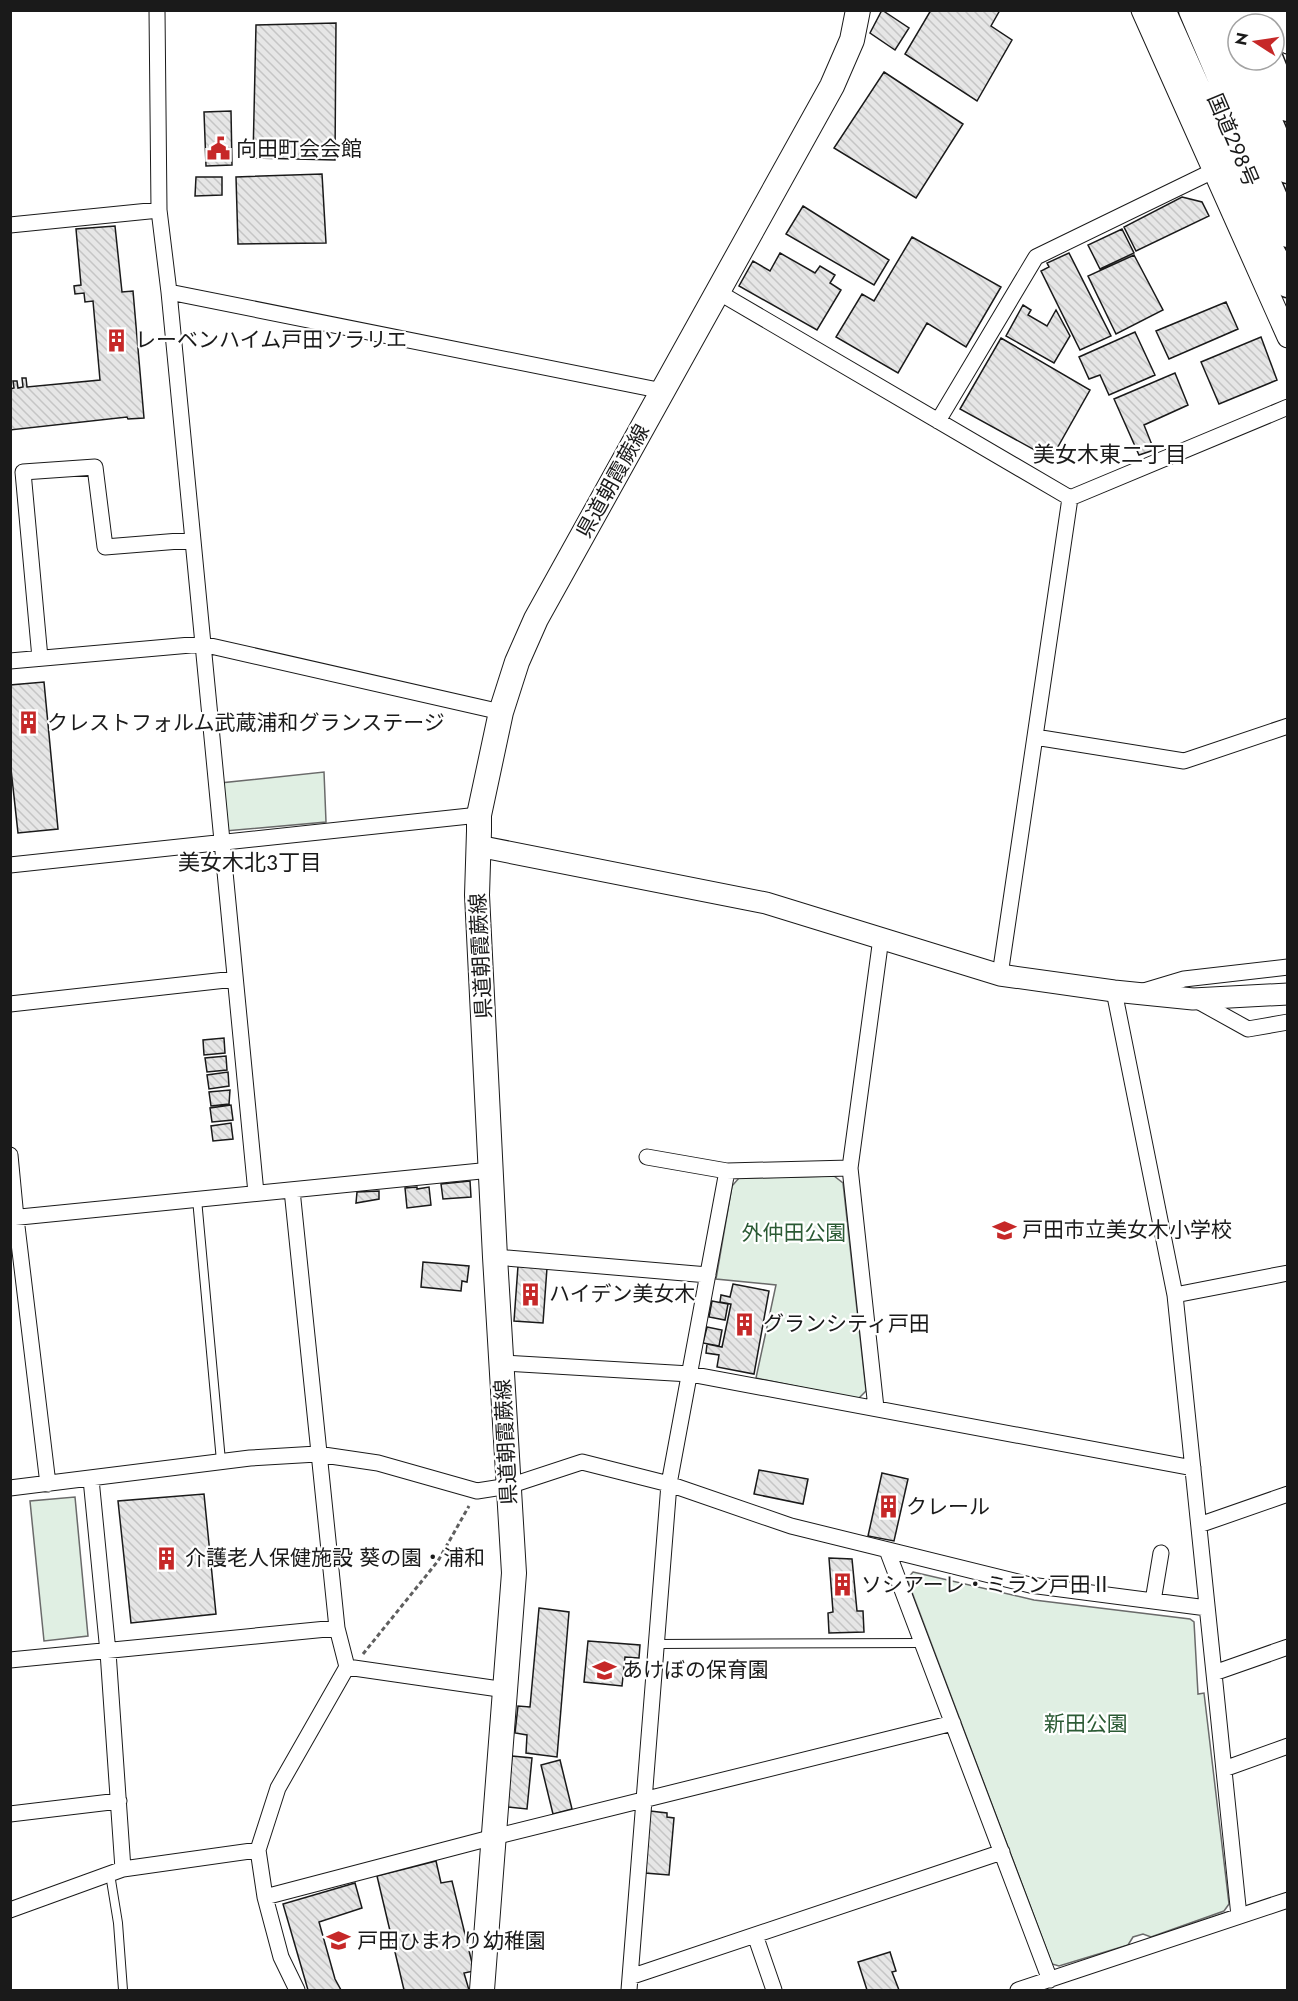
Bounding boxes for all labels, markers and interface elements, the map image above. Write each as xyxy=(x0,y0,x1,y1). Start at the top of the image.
north arrow xyxy=(1226,12,1286,72)
text: N xyxy=(1229,30,1254,48)
street label: 国道298号 xyxy=(1200,89,1266,191)
place label: 向田町会会館 xyxy=(236,134,362,164)
public building icon: 向田町会会館 xyxy=(205,136,231,162)
place label: レーベンハイム戸田ソラリエ xyxy=(135,325,407,355)
building icon: レーベンハイム戸田ソラリエ xyxy=(104,327,130,353)
street label: 県道朝霞蕨線 xyxy=(569,419,657,543)
district label: 美女木東二丁目 xyxy=(1033,438,1187,470)
place label: クレストフォルム武蔵浦和グランステージ xyxy=(47,708,445,738)
building icon: クレストフォルム武蔵浦和グランステージ xyxy=(16,710,42,736)
district label: 美女木北3丁目 xyxy=(178,846,322,878)
street label: 県道朝霞蕨線 xyxy=(463,892,499,1020)
place label: 戸田市立美女木小学校 xyxy=(1022,1215,1232,1245)
school or university icon: 戸田市立美女木小学校 xyxy=(991,1217,1017,1243)
park label: 外仲田公園 xyxy=(742,1218,847,1248)
place label: ハイデン美女木 xyxy=(549,1279,696,1309)
building icon: ハイデン美女木 xyxy=(518,1281,544,1307)
place label: グランシティ戸田 xyxy=(763,1309,930,1339)
building icon: グランシティ戸田 xyxy=(732,1311,758,1337)
street label: 県道朝霞蕨線 xyxy=(488,1378,524,1506)
place label: クレール xyxy=(906,1492,990,1522)
building icon: クレール xyxy=(875,1494,901,1520)
place label: 介護老人保健施設 葵の園・浦和 xyxy=(185,1543,485,1573)
building icon: 介護老人保健施設 葵の園・浦和 xyxy=(154,1545,180,1571)
place label: ソシアーレ・ミラン戸田Ⅱ xyxy=(861,1570,1112,1600)
building icon: ソシアーレ・ミラン戸田Ⅱ xyxy=(830,1572,856,1598)
place label: あけぼの保育園 xyxy=(622,1655,769,1685)
school or university icon: あけぼの保育園 xyxy=(591,1657,617,1683)
park label: 新田公園 xyxy=(1044,1709,1128,1739)
place label: 戸田ひまわり幼稚園 xyxy=(357,1926,546,1956)
school or university icon: 戸田ひまわり幼稚園 xyxy=(326,1928,352,1954)

